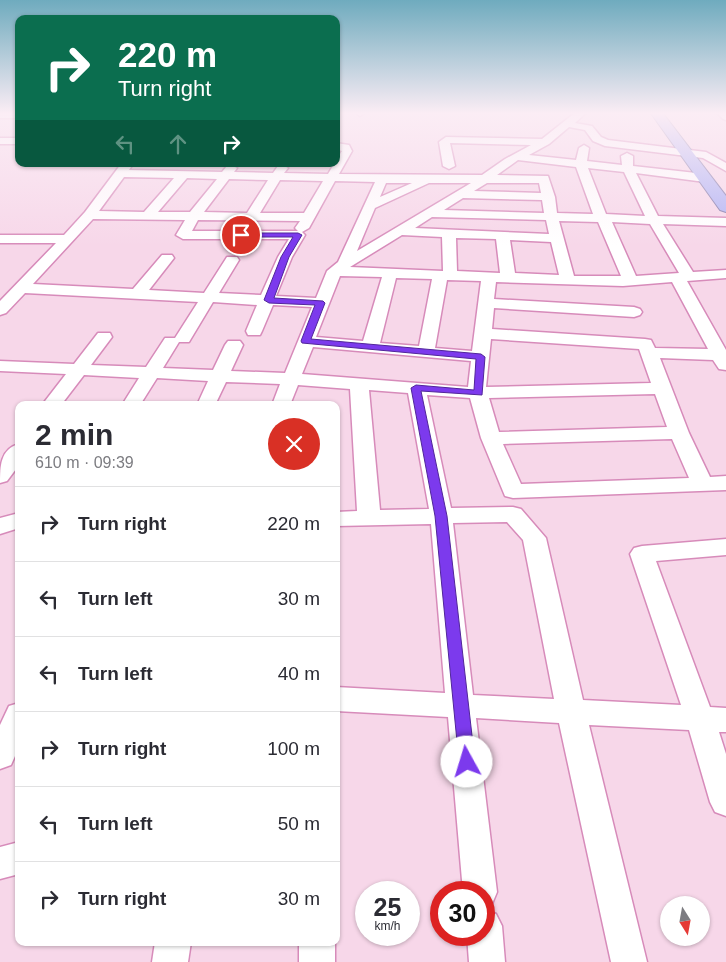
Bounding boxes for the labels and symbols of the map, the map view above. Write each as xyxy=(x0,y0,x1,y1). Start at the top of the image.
pin xyxy=(220,214,262,256)
position arrow xyxy=(440,735,492,787)
speed limit sign: 30 xyxy=(430,881,495,946)
north arrow xyxy=(660,896,710,946)

